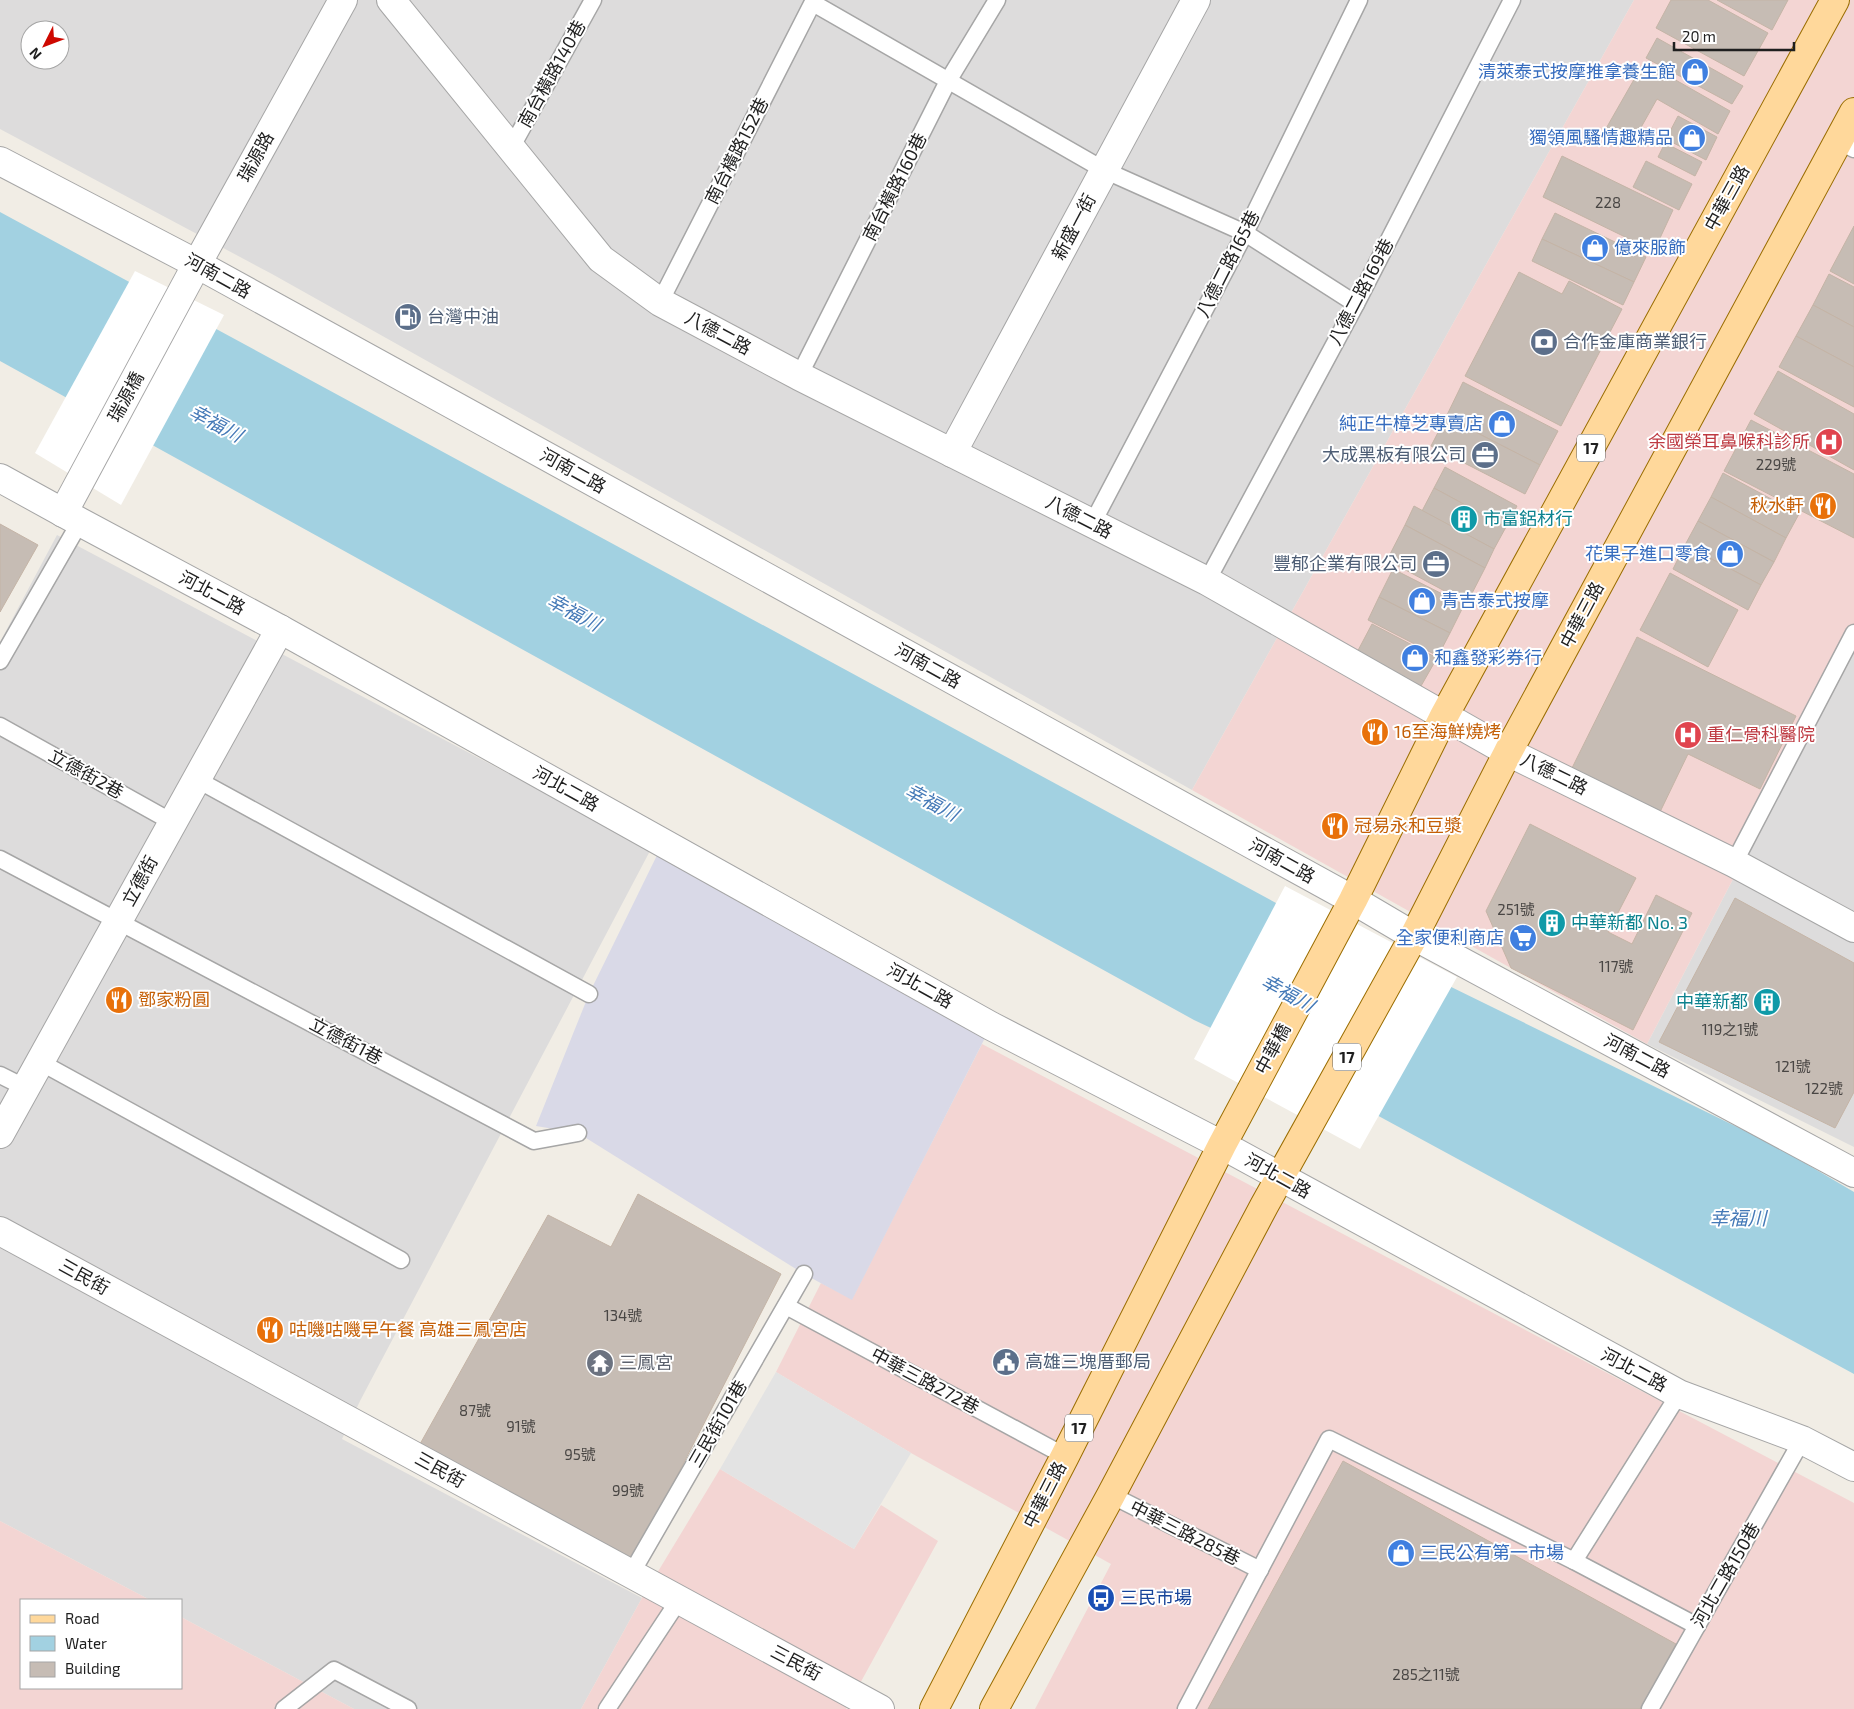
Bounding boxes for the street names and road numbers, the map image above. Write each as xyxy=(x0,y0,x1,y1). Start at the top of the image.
street label: 南台橫路140巷 xyxy=(513,16,590,131)
street label: 南台橫路152巷 xyxy=(700,93,772,208)
street label: 瑞源路 xyxy=(232,128,278,185)
street label: 南台橫路160巷 xyxy=(857,129,931,244)
street label: 中華三路 xyxy=(1699,161,1753,234)
street label: 新盛一街 xyxy=(1047,190,1100,263)
street label: 八德二路165巷 xyxy=(1191,206,1263,321)
street label: 八德二路169巷 xyxy=(1323,234,1397,349)
street label: 河南二路 xyxy=(182,248,255,302)
street label: 八德二路 xyxy=(682,306,755,359)
street label: 瑞源橋 xyxy=(102,368,148,425)
road number: 17 xyxy=(1577,434,1605,462)
street label: 河南二路 xyxy=(537,443,610,497)
street label: 八德二路 xyxy=(1042,490,1117,542)
street label: 河北二路 xyxy=(176,566,249,619)
street label: 中華三路 xyxy=(1555,578,1608,651)
street label: 河南二路 xyxy=(892,638,965,692)
street label: 立德街2巷 xyxy=(45,744,128,803)
street label: 八德二路 xyxy=(1517,747,1592,799)
street label: 河北二路 xyxy=(530,761,603,815)
street label: 河南二路 xyxy=(1246,833,1319,887)
street label: 立德街 xyxy=(116,852,162,909)
street label: 河北二路 xyxy=(884,958,957,1012)
street label: 立德街1巷 xyxy=(306,1012,387,1068)
street label: 中華橋 xyxy=(1250,1020,1295,1078)
street label: 河南二路 xyxy=(1601,1029,1674,1082)
road number: 17 xyxy=(1333,1044,1361,1070)
street label: 河北二路 xyxy=(1242,1148,1315,1202)
street label: 三民街 xyxy=(56,1253,113,1299)
street label: 中華三路272巷 xyxy=(868,1342,983,1418)
street label: 河北二路 xyxy=(1598,1343,1671,1396)
street label: 三民街101巷 xyxy=(683,1376,751,1471)
road number: 17 xyxy=(1065,1415,1093,1442)
street label: 三民街 xyxy=(412,1446,469,1492)
street label: 中華三路 xyxy=(1018,1457,1070,1532)
street label: 中華三路285巷 xyxy=(1127,1495,1244,1569)
street label: 河北二路150巷 xyxy=(1686,1518,1764,1631)
street label: 三民街 xyxy=(767,1640,825,1685)

